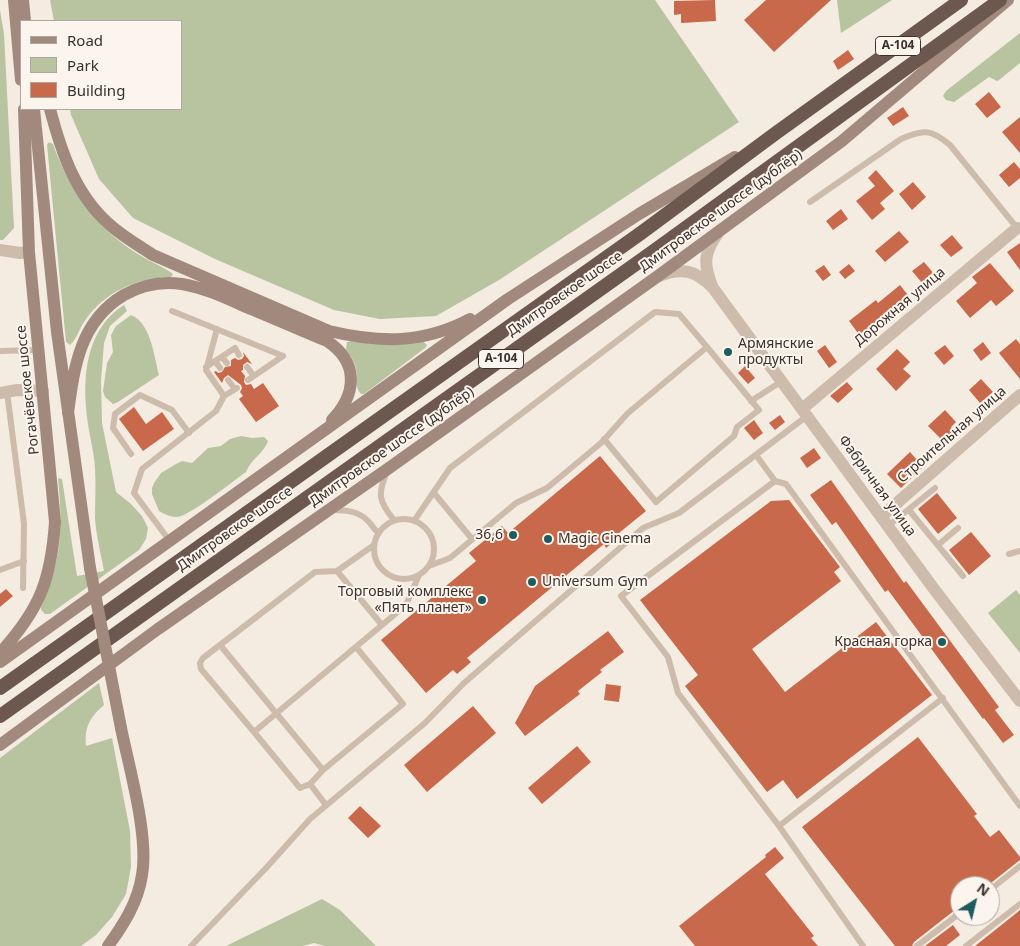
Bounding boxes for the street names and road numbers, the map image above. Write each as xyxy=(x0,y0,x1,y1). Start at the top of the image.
road number: А-104 xyxy=(876,36,920,56)
street label: Дмитровское шоссе (дублёр) xyxy=(636,146,806,276)
street label: Дмитровское шоссе xyxy=(504,248,626,340)
street label: Дорожная улица xyxy=(851,264,949,350)
street label: Рогачёвское шоссе xyxy=(13,324,43,456)
road number: А-104 xyxy=(478,349,524,368)
street label: Строительная улица xyxy=(894,383,1010,487)
street label: Дмитровское шоссе (дублёр) xyxy=(306,384,478,510)
street label: Фабричная улица xyxy=(835,432,919,540)
street label: Дмитровское шоссе xyxy=(174,483,296,575)

